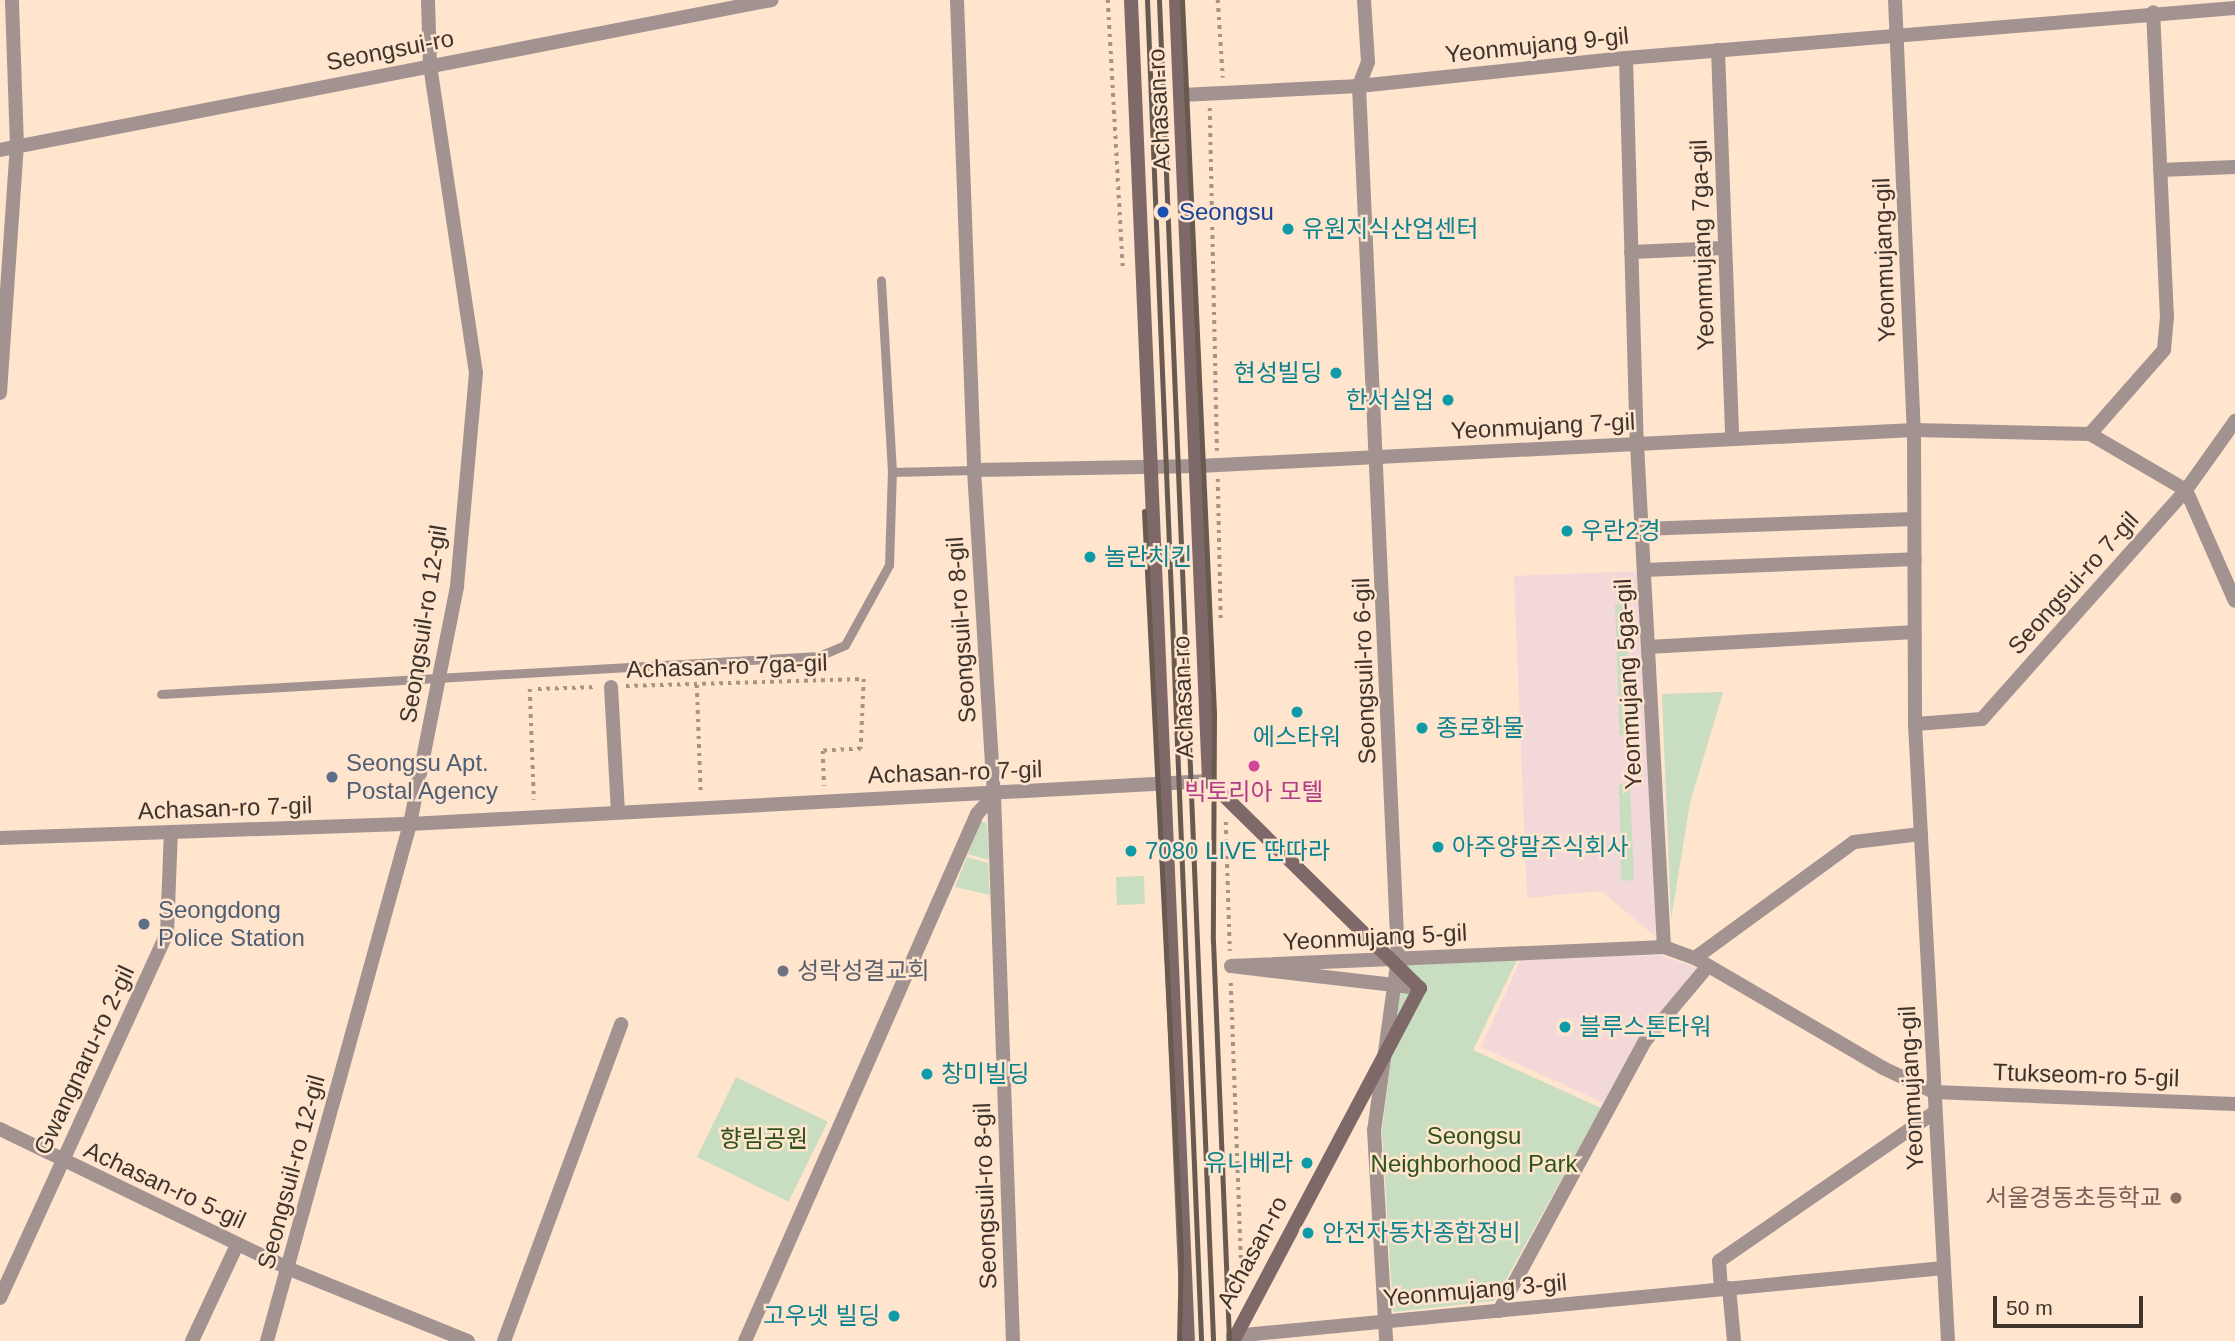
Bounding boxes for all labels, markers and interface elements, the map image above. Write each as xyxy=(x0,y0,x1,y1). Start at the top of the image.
street label: Yeonmujang 9-gil xyxy=(1444,21,1630,69)
street label: Seongsui-ro xyxy=(324,24,456,76)
street label: Achasan-ro xyxy=(1141,48,1177,172)
street label: Yeonmujang 7ga-gil xyxy=(1684,139,1720,351)
street label: Yeonmujang-gil xyxy=(1867,177,1901,343)
place label: Seongsu xyxy=(1179,198,1274,226)
marker: Seongsu xyxy=(1153,202,1173,222)
place label: 유원지식산업센터 xyxy=(1302,215,1479,243)
marker: 유원지식산업센터 xyxy=(1280,221,1296,237)
place label: 현성빌딩 xyxy=(1234,359,1322,387)
marker: 현성빌딩 xyxy=(1328,365,1344,381)
place label: 한서실업 xyxy=(1346,386,1434,414)
marker: 한서실업 xyxy=(1440,392,1456,408)
street label: Yeonmujang 7-gil xyxy=(1450,407,1636,445)
street label: Seongsui-ro 7-gil xyxy=(2002,506,2144,660)
place label: 우란2경 xyxy=(1581,517,1661,545)
street label: Seongsuil-ro 12-gil xyxy=(393,523,453,725)
marker: 우란2경 xyxy=(1559,523,1575,539)
street label: Seongsuil-ro 8-gil xyxy=(940,536,982,724)
place label: 놀란치킨 xyxy=(1104,543,1192,571)
marker: 놀란치킨 xyxy=(1082,549,1098,565)
street label: Seongsuil-ro 6-gil xyxy=(1346,577,1382,765)
street label: Yeonmujang 5ga-gil xyxy=(1608,578,1648,790)
street label: Achasan-ro xyxy=(1166,635,1200,759)
street label: Achasan-ro 7ga-gil xyxy=(626,648,828,684)
marker: 에스타워 xyxy=(1289,704,1305,720)
place label: 종로화물 xyxy=(1436,714,1524,742)
marker: 종로화물 xyxy=(1414,720,1430,736)
place label: 에스타워 xyxy=(1253,723,1341,751)
place label: Seongsu Apt. Postal Agency xyxy=(346,749,499,805)
street label: Achasan-ro 7-gil xyxy=(867,755,1043,789)
marker: 빅토리아 모텔 xyxy=(1246,758,1262,774)
marker: Seongsu Apt. Postal Agency xyxy=(324,769,340,785)
place label: 빅토리아 모텔 xyxy=(1184,778,1324,806)
street label: Achasan-ro 7-gil xyxy=(137,791,313,825)
place label: 아주양말주식회사 xyxy=(1452,833,1629,861)
place label: 7080 LIVE 딴따라 xyxy=(1145,837,1330,865)
marker: 아주양말주식회사 xyxy=(1430,839,1446,855)
marker: 7080 LIVE 딴따라 xyxy=(1123,843,1139,859)
place label: Seongdong Police Station xyxy=(158,896,305,952)
marker: Seongdong Police Station xyxy=(136,916,152,932)
street label: Yeonmujang 5-gil xyxy=(1282,918,1468,956)
place label: 성락성결교회 xyxy=(797,957,929,985)
street label: Gwangnaru-ro 2-gil xyxy=(28,961,140,1159)
marker: 성락성결교회 xyxy=(775,963,791,979)
street label: Yeonmujang-gil xyxy=(1892,1005,1930,1171)
place label: 블루스톤타워 xyxy=(1579,1013,1711,1041)
marker: 블루스톤타워 xyxy=(1557,1019,1573,1035)
street label: Ttukseom-ro 5-gil xyxy=(1992,1057,2180,1093)
place label: 창미빌딩 xyxy=(941,1060,1029,1088)
marker: 창미빌딩 xyxy=(919,1066,935,1082)
street label: Seongsuil-ro 12-gil xyxy=(251,1072,331,1272)
street label: Seongsuil-ro 8-gil xyxy=(967,1102,1003,1290)
park label: Seongsu Neighborhood Park xyxy=(1371,1122,1577,1178)
park label: 향림공원 xyxy=(720,1125,808,1153)
street label: Achasan-ro 5-gil xyxy=(80,1135,250,1235)
place label: 유니베라 xyxy=(1205,1149,1293,1177)
marker: 유니베라 xyxy=(1299,1155,1315,1171)
place label: 서울경동초등학교 xyxy=(1985,1184,2162,1212)
marker: 서울경동초등학교 xyxy=(2168,1190,2184,1206)
street label: Achasan-ro xyxy=(1210,1191,1294,1313)
place label: 안전자동차종합정비 xyxy=(1322,1219,1521,1247)
marker: 안전자동차종합정비 xyxy=(1300,1225,1316,1241)
street label: Yeonmujang 3-gil xyxy=(1382,1268,1568,1312)
scale bar xyxy=(1997,1282,2148,1326)
text: 50 m xyxy=(2006,1296,2053,1319)
place label: 고우넷 빌딩 xyxy=(763,1302,880,1330)
marker: 고우넷 빌딩 xyxy=(886,1308,902,1324)

